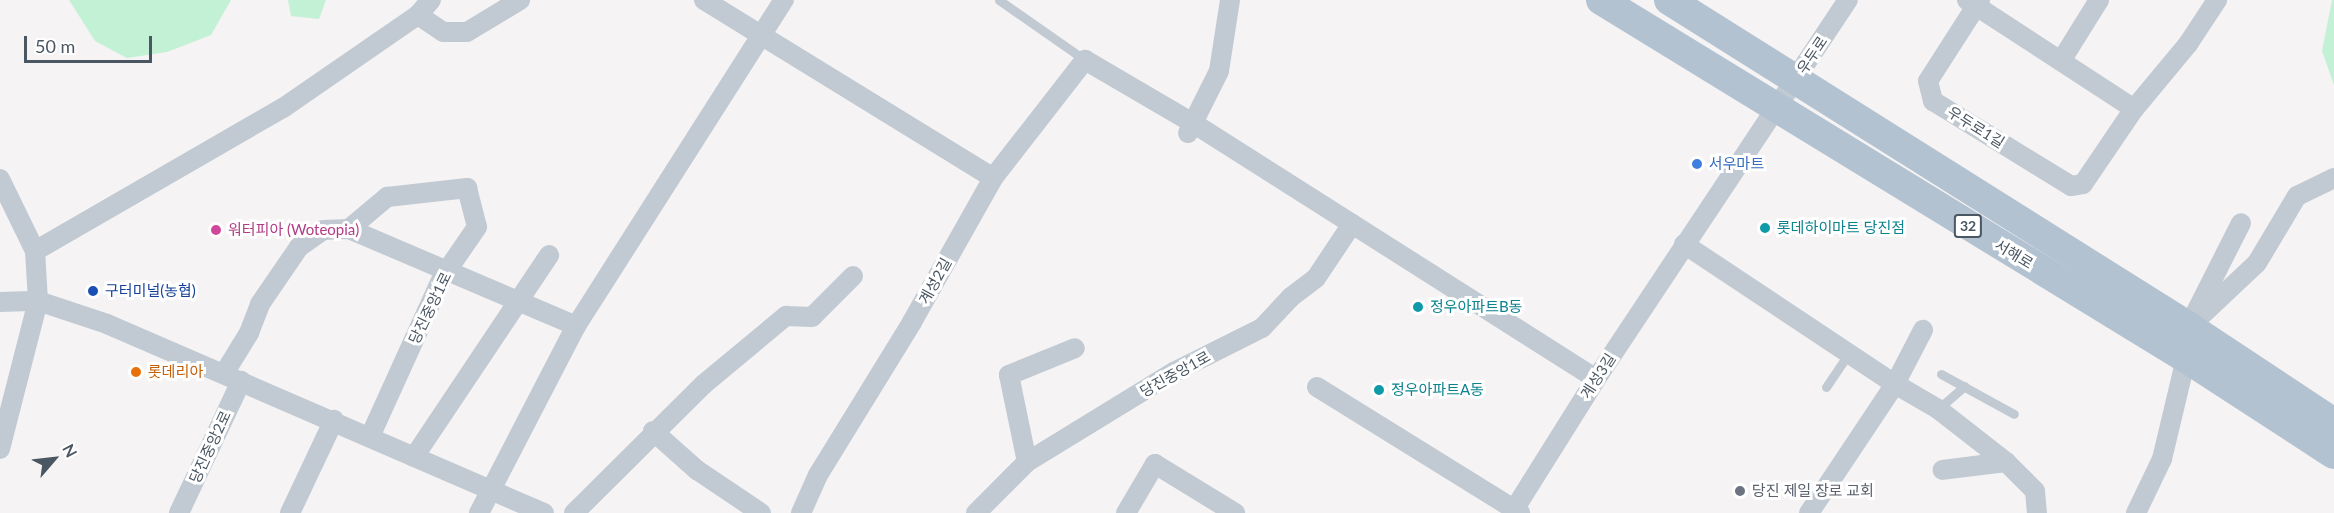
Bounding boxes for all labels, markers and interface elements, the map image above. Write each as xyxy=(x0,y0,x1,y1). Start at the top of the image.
scale bar xyxy=(27,24,154,62)
street label: 우두로 xyxy=(1793,33,1831,77)
text: 50 m xyxy=(35,35,75,57)
street label: 우두로1길 xyxy=(1944,102,2008,152)
place label: 서우마트 xyxy=(1709,155,1764,173)
marker: 서우마트 xyxy=(1690,157,1704,171)
road number: 32 xyxy=(1953,215,1983,237)
place label: 롯데하이마트 당진점 xyxy=(1777,219,1905,237)
place label: 워터피아 (Woteopia) xyxy=(228,221,359,239)
marker: 롯데하이마트 당진점 xyxy=(1758,221,1772,235)
marker: 워터피아 (Woteopia) xyxy=(209,223,223,237)
street label: 서해로 xyxy=(1992,236,2036,272)
street label: 계성2길 xyxy=(915,255,955,307)
street label: 당진중앙1로 xyxy=(405,269,455,347)
place label: 구터미널(농협) xyxy=(105,282,196,300)
marker: 구터미널(농협) xyxy=(86,284,100,298)
place label: 정우아파트B동 xyxy=(1430,298,1522,316)
marker: 정우아파트B동 xyxy=(1411,300,1425,314)
street label: 당진중앙1로 xyxy=(1137,347,1213,401)
street label: 계성3길 xyxy=(1577,350,1619,402)
place label: 롯데리아 xyxy=(148,363,203,381)
marker: 롯데리아 xyxy=(129,365,143,379)
place label: 정우아파트A동 xyxy=(1391,381,1484,399)
marker: 정우아파트A동 xyxy=(1372,383,1386,397)
street label: 당진중앙2로 xyxy=(185,408,235,486)
north arrow xyxy=(24,429,84,489)
text: N xyxy=(59,440,82,460)
place label: 당진 제일 장로 교회 xyxy=(1752,482,1874,500)
marker: 당진 제일 장로 교회 xyxy=(1733,484,1747,498)

